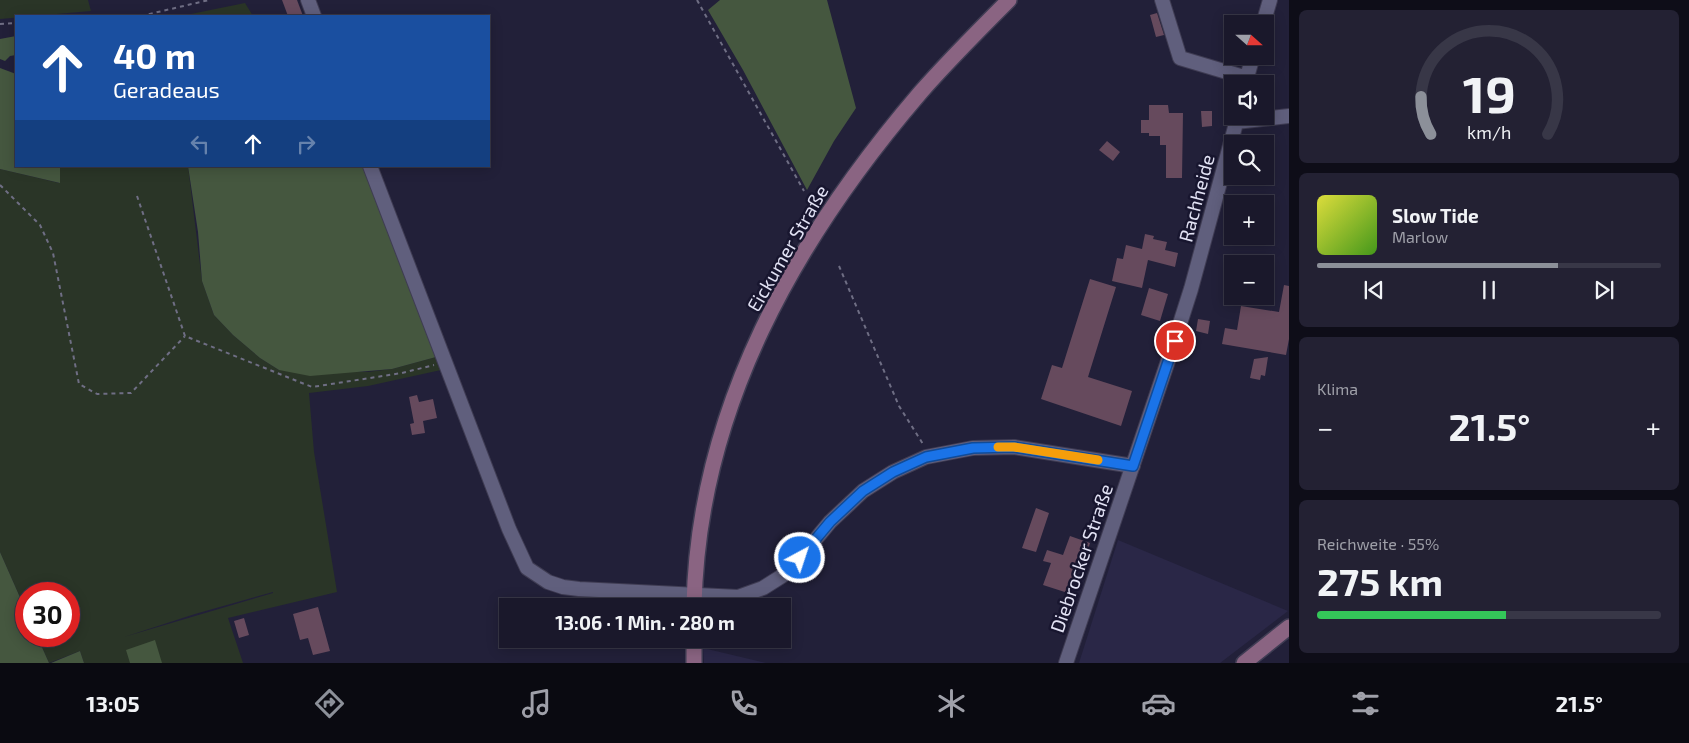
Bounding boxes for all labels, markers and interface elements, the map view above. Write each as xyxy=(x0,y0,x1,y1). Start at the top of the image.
north arrow xyxy=(1224,15,1274,65)
map controls xyxy=(1224,15,1274,305)
text: 40 m xyxy=(113,34,196,76)
icon: ahead xyxy=(30,35,95,100)
text: 19 xyxy=(1462,61,1516,123)
button: sound xyxy=(1224,75,1274,125)
text: Geradeaus xyxy=(113,76,220,102)
text: km/h xyxy=(1467,121,1511,143)
icon: left xyxy=(186,130,214,158)
icon: ahead xyxy=(239,130,267,158)
icon: right xyxy=(292,130,320,158)
button: search xyxy=(1224,135,1274,185)
street label: Rachheide xyxy=(1173,152,1219,244)
street label: Eickumer Straße xyxy=(741,181,833,315)
button: + xyxy=(1224,195,1274,245)
text: Slow Tide xyxy=(1392,204,1479,227)
text: Marlow xyxy=(1392,227,1448,246)
button: − xyxy=(1224,255,1274,305)
icon: previous xyxy=(1360,276,1388,304)
icon: pause xyxy=(1475,276,1503,304)
icon: next xyxy=(1590,276,1618,304)
pin xyxy=(1154,320,1196,362)
icon: arrive xyxy=(1161,327,1189,355)
text: Klima xyxy=(1317,379,1358,398)
text: 21.5° xyxy=(1449,403,1530,449)
text: − xyxy=(1317,410,1333,444)
text: + xyxy=(1646,410,1661,444)
street label: Diebrocker Straße xyxy=(1045,481,1117,635)
position arrow xyxy=(773,531,825,583)
text: Reichweite · 55% xyxy=(1317,534,1439,553)
text: 275 km xyxy=(1317,558,1443,604)
speed limit sign: 30 xyxy=(15,582,80,647)
text: 13:06 · 1 Min. · 280 m xyxy=(555,611,735,634)
icon: directions xyxy=(312,686,347,721)
icon: music xyxy=(519,686,554,721)
icon: phone xyxy=(726,686,761,721)
icon: climate xyxy=(934,686,969,721)
icon: car xyxy=(1141,686,1176,721)
icon: filters xyxy=(1348,686,1383,721)
text: 13:05 xyxy=(86,690,140,716)
text: 21.5° xyxy=(1555,690,1603,716)

